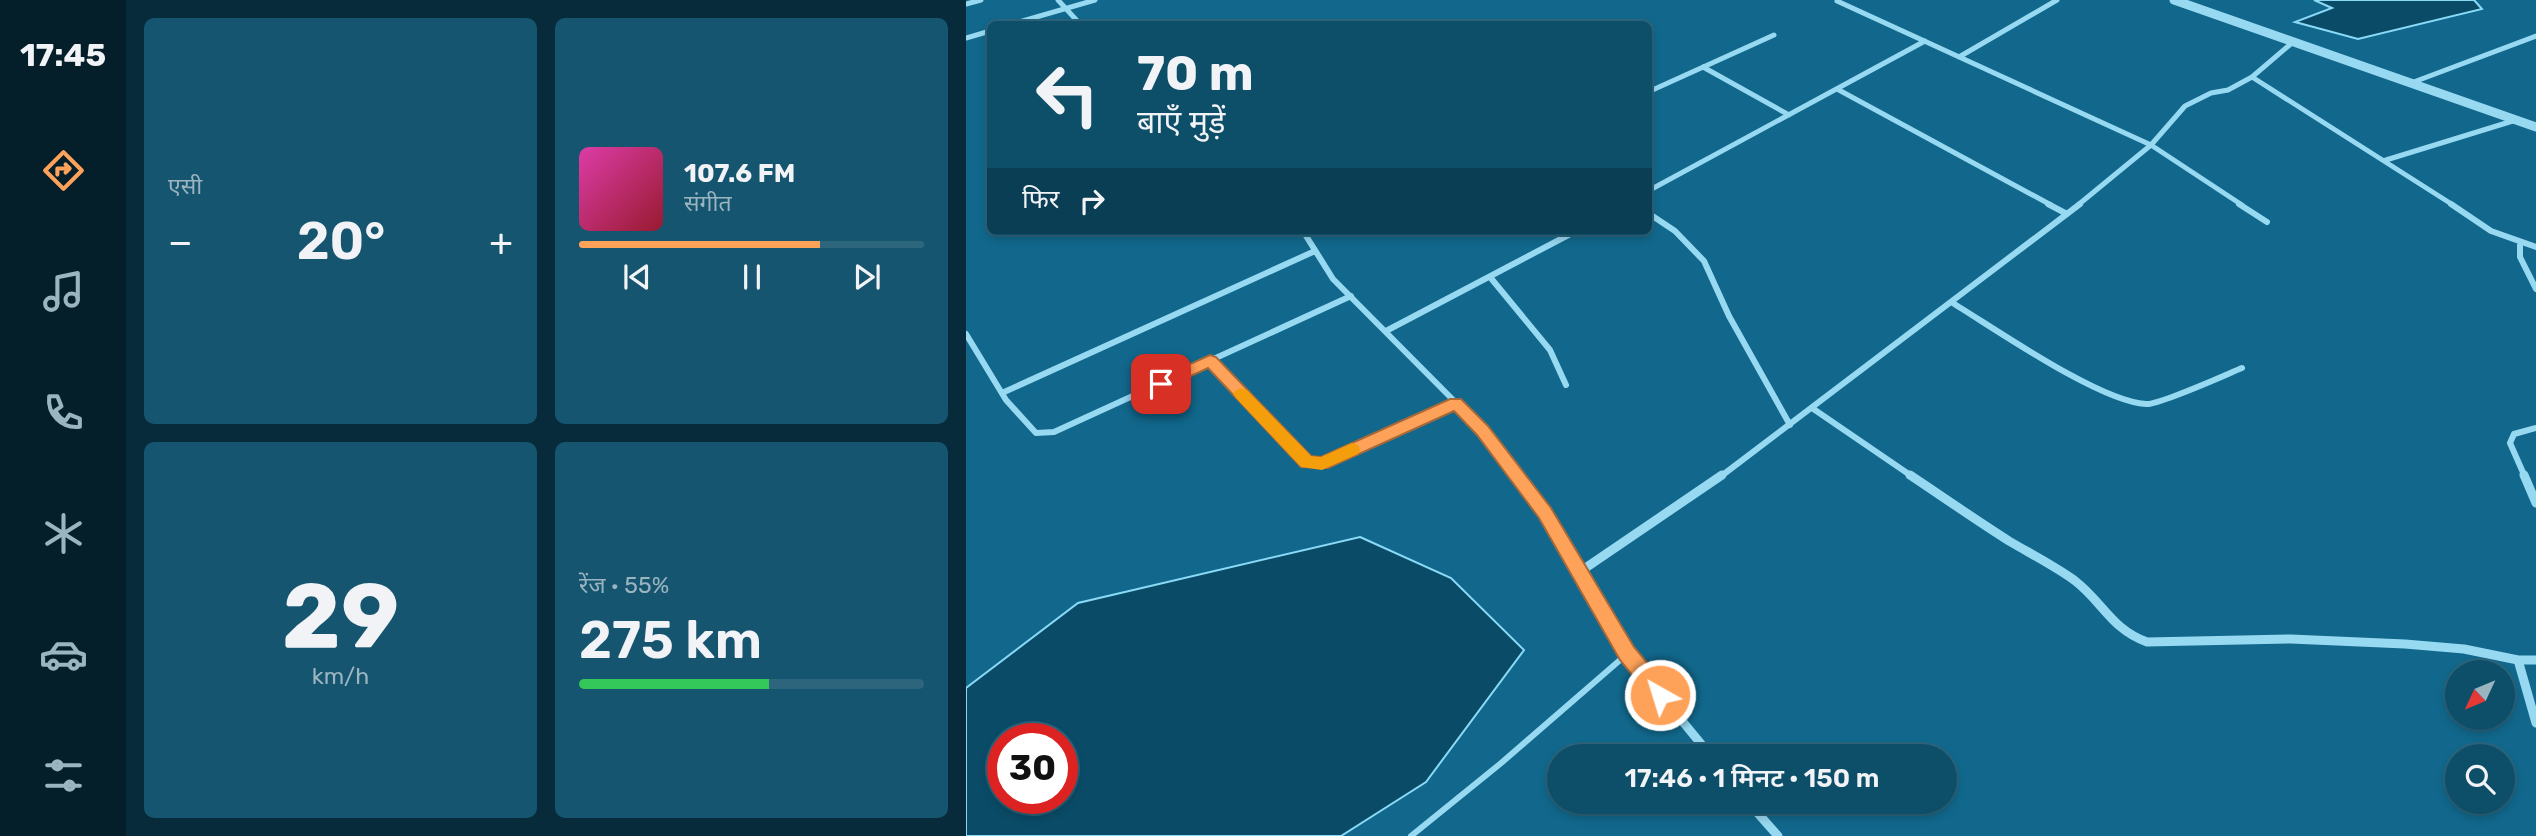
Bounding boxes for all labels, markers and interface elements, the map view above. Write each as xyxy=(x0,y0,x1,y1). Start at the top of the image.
text: 17:45 xyxy=(20,36,106,74)
text: 70 m xyxy=(1137,44,1254,102)
icon: left xyxy=(1022,49,1113,140)
text: बाएँ मुड़ें xyxy=(1137,103,1225,141)
icon: directions xyxy=(39,146,88,195)
text: 107.6 FM xyxy=(684,158,795,189)
text: एसी xyxy=(168,172,202,200)
icon: right xyxy=(1073,182,1111,220)
text: फिर xyxy=(1022,184,1059,215)
text: संगीत xyxy=(684,189,732,217)
text: 20° xyxy=(297,210,385,272)
text: − xyxy=(168,219,193,265)
text: + xyxy=(489,219,513,265)
icon: previous xyxy=(618,258,656,296)
icon: pause xyxy=(733,258,771,296)
icon: next xyxy=(848,258,886,296)
icon: music xyxy=(39,267,88,316)
pin xyxy=(1131,354,1191,414)
icon: arrive xyxy=(1142,365,1180,403)
icon: phone xyxy=(39,388,88,437)
icon: climate xyxy=(39,509,88,558)
text: 29 xyxy=(282,562,399,670)
text: रेंज · 55% xyxy=(579,571,669,599)
text: 275 km xyxy=(579,609,762,671)
icon: car xyxy=(39,630,88,679)
position arrow xyxy=(1623,658,1697,732)
north arrow xyxy=(2445,660,2515,730)
map controls xyxy=(2445,660,2515,814)
text: km/h xyxy=(312,662,369,690)
speed limit sign: 30 xyxy=(987,723,1078,814)
button: search xyxy=(2445,744,2515,814)
icon: filters xyxy=(39,751,88,800)
text: 17:46 · 1 मिनट · 150 m xyxy=(1624,763,1880,794)

